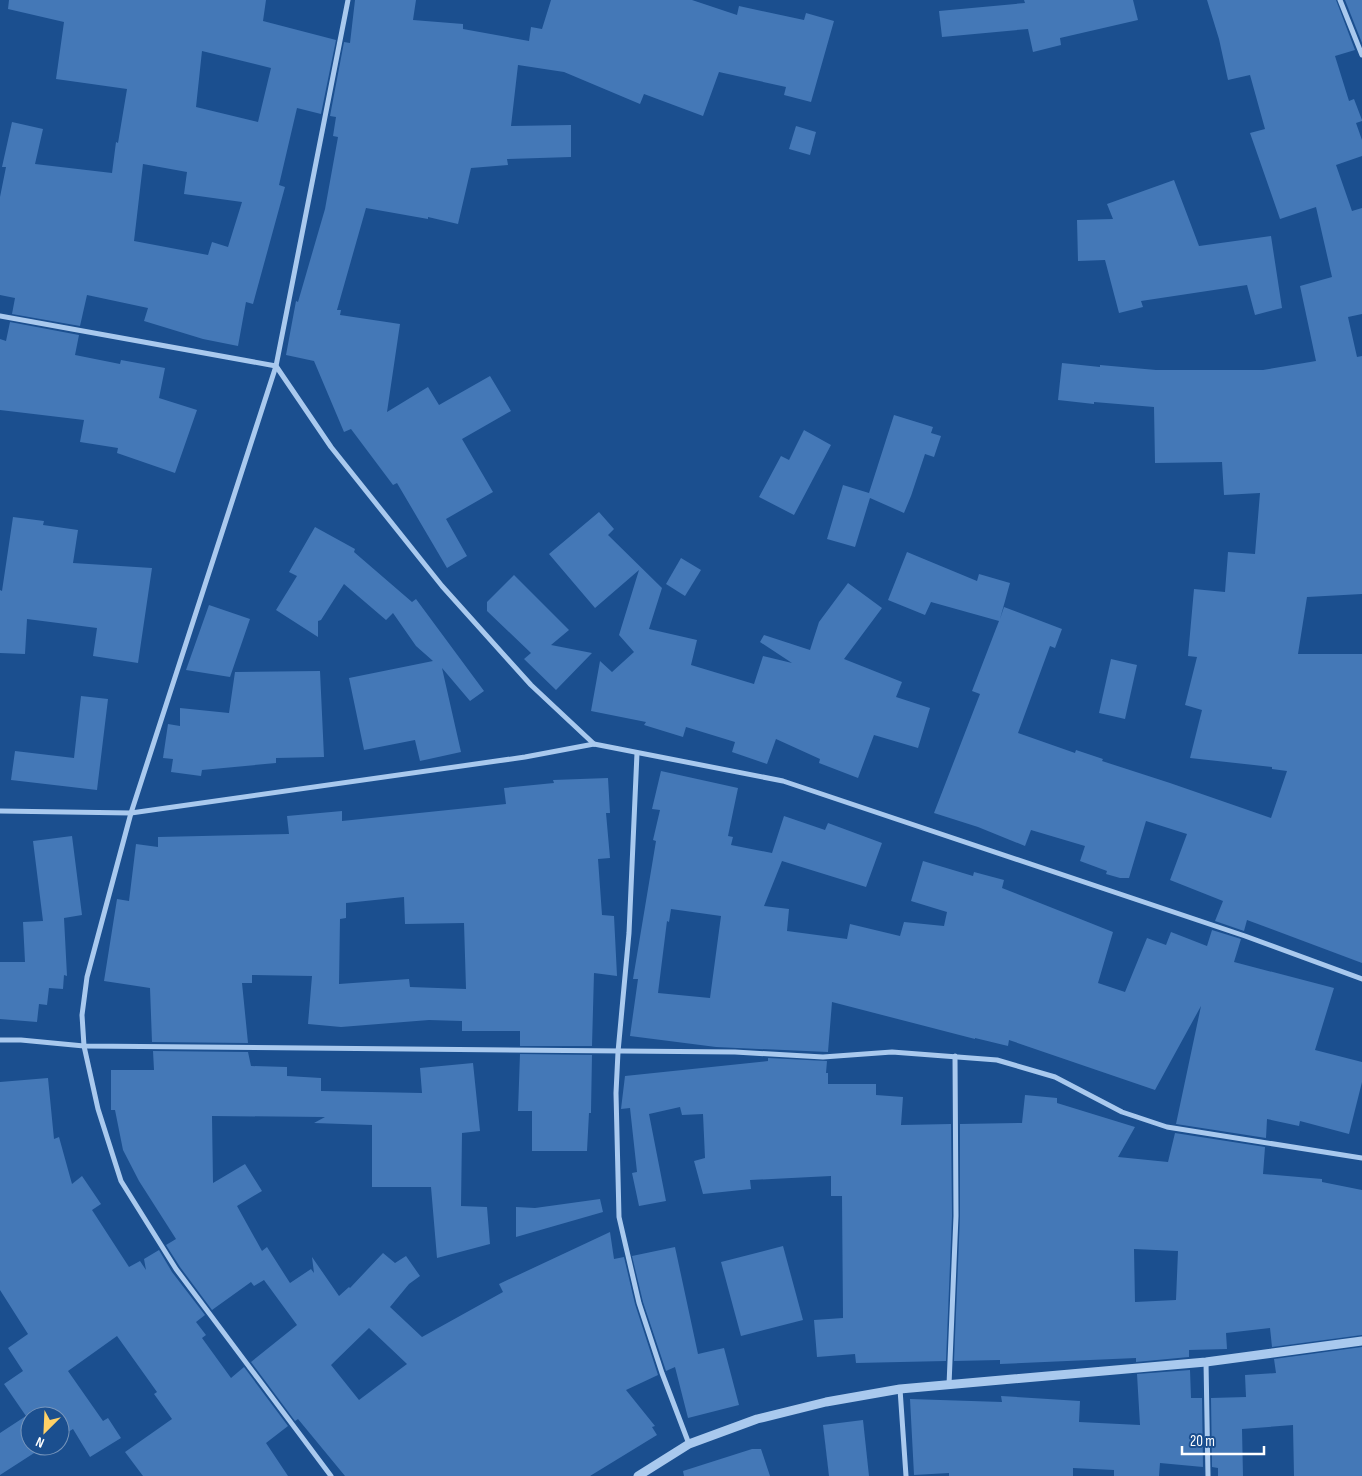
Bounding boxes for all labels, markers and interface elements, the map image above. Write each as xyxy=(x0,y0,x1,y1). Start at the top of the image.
north arrow xyxy=(20,1406,70,1456)
scale bar xyxy=(1182,1424,1264,1456)
text: 20 m xyxy=(1190,1432,1215,1451)
text: N xyxy=(33,1433,47,1452)

